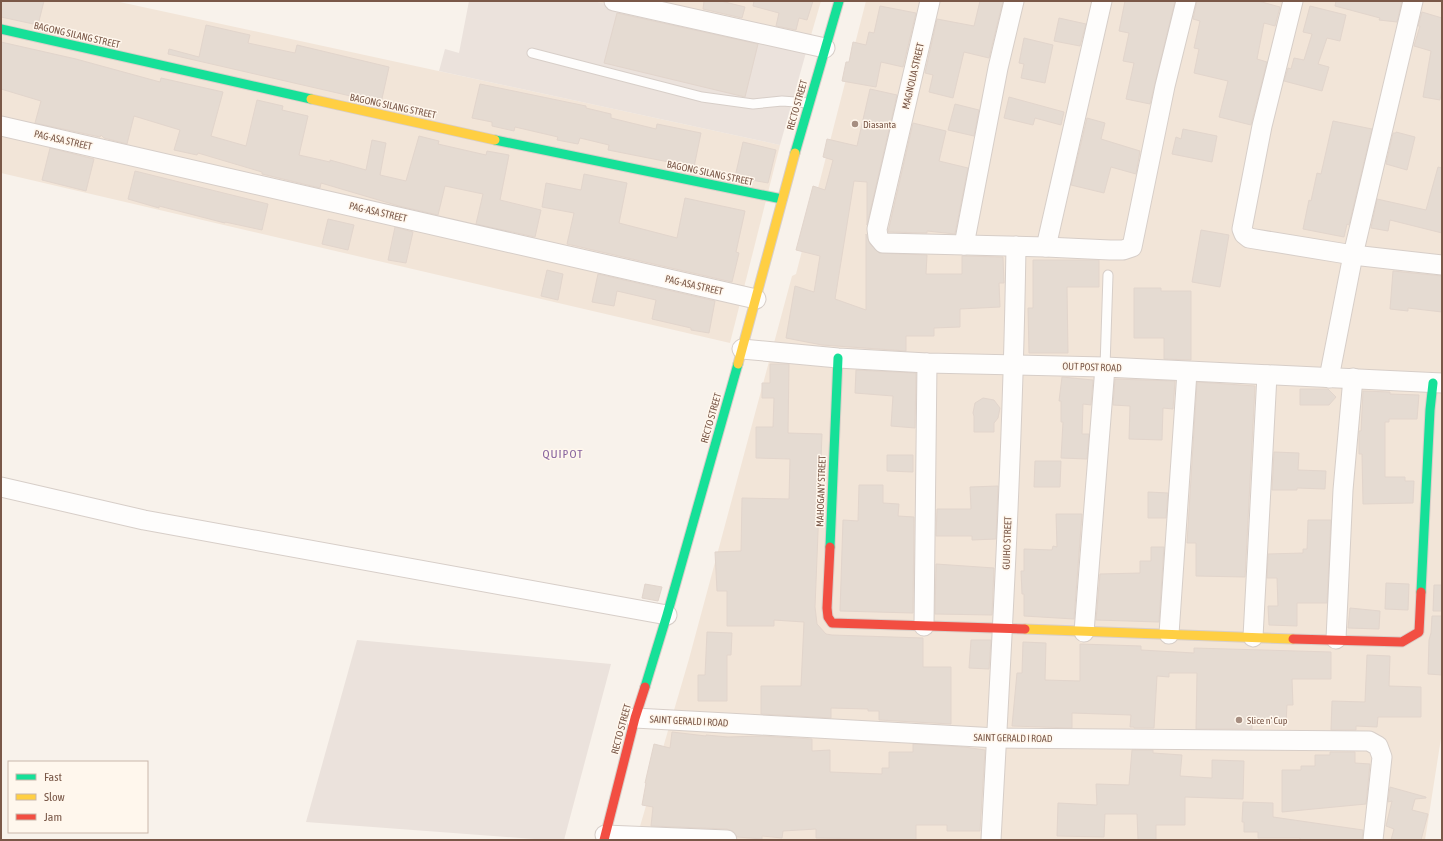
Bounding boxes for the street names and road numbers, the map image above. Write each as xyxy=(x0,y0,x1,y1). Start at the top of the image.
street label: BAGONG SILANG STREET xyxy=(33,20,122,50)
street label: MAGNOLIA STREET xyxy=(900,41,926,110)
street label: RECTO STREET xyxy=(785,78,810,131)
street label: BAGONG SILANG STREET xyxy=(349,91,438,121)
street label: PAG-ASA STREET xyxy=(33,128,94,152)
street label: BAGONG SILANG STREET xyxy=(666,158,755,188)
street label: PAG-ASA STREET xyxy=(348,200,409,224)
street label: PAG-ASA STREET xyxy=(664,273,725,297)
street label: OUT POST ROAD xyxy=(1062,360,1122,374)
street label: RECTO STREET xyxy=(699,391,724,444)
street label: MAHOGANY STREET xyxy=(814,454,828,527)
street label: GUIHO STREET xyxy=(1001,516,1013,570)
street label: RECTO STREET xyxy=(609,702,633,755)
street label: SAINT GERALD I ROAD xyxy=(649,713,729,729)
street label: SAINT GERALD I ROAD xyxy=(974,732,1053,744)

